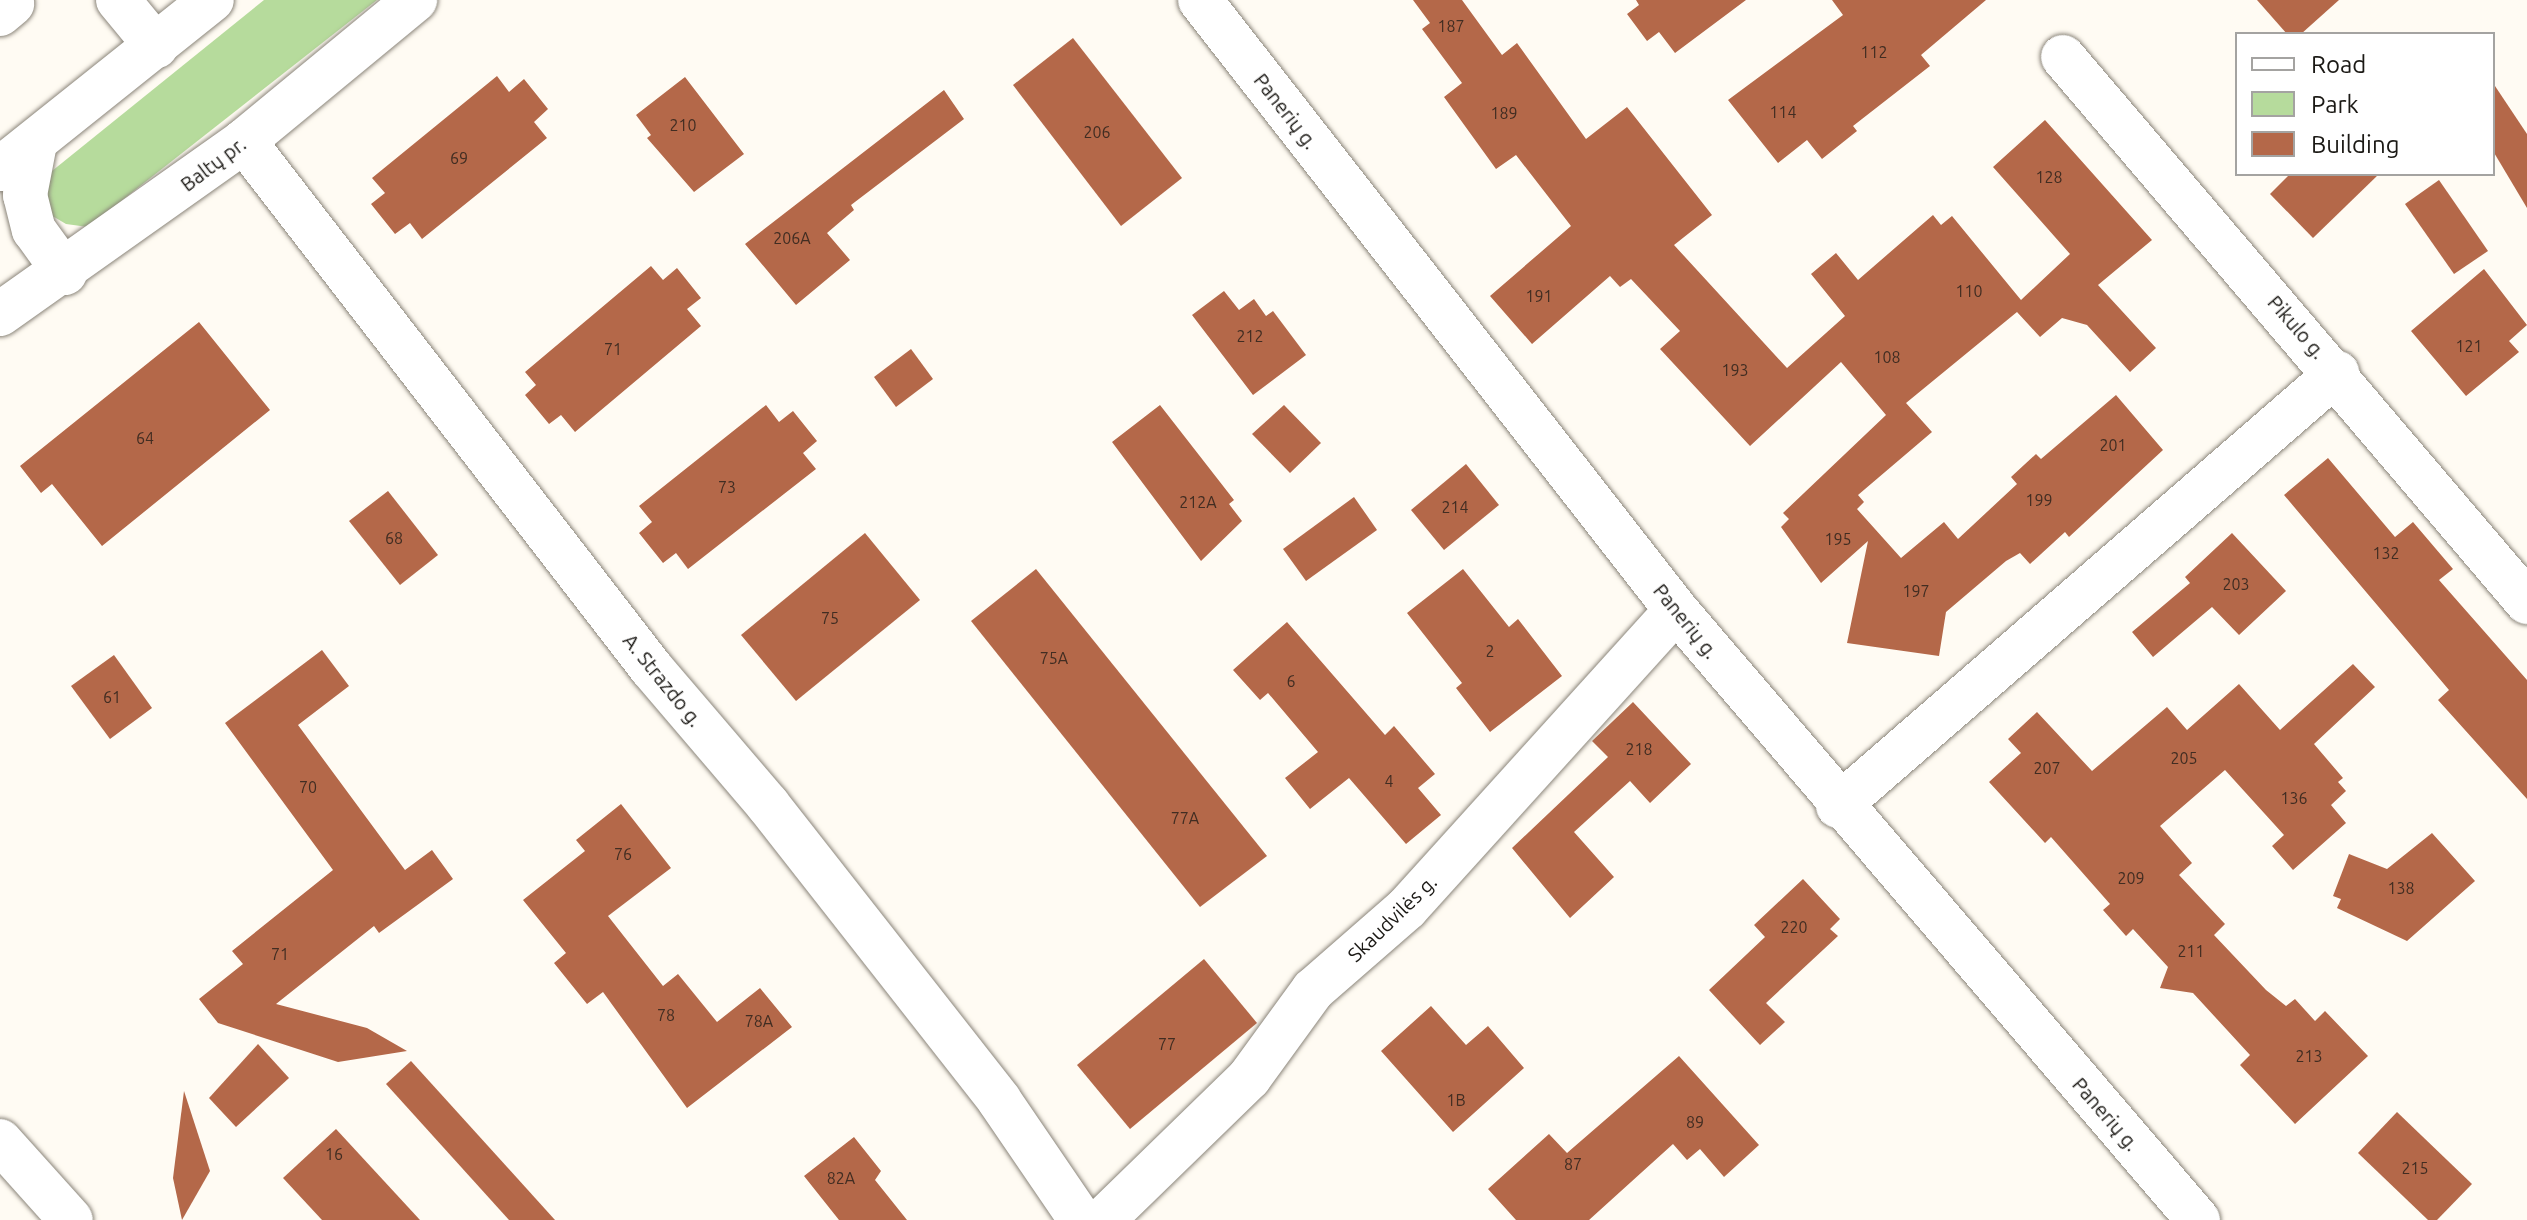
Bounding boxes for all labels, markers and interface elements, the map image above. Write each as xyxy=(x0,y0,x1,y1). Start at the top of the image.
house number: 187 xyxy=(1437,16,1465,36)
legend xyxy=(2235,32,2495,176)
house number: 112 xyxy=(1860,42,1888,62)
text: Road xyxy=(2311,51,2366,78)
street label: Panerių g. xyxy=(1249,68,1323,154)
text: Park xyxy=(2311,91,2359,118)
house number: 114 xyxy=(1769,102,1797,122)
house number: 189 xyxy=(1490,103,1518,123)
house number: 210 xyxy=(669,115,697,135)
house number: 206 xyxy=(1083,122,1111,142)
text: Building xyxy=(2311,131,2399,158)
street label: Baltų pr. xyxy=(176,132,250,196)
house number: 69 xyxy=(450,148,468,168)
house number: 128 xyxy=(2035,167,2063,187)
house number: 206A xyxy=(773,228,811,248)
house number: 110 xyxy=(1955,281,1983,301)
house number: 191 xyxy=(1525,286,1553,306)
street label: Pikulo g. xyxy=(2263,290,2331,364)
house number: 212 xyxy=(1236,326,1264,346)
house number: 121 xyxy=(2455,336,2483,356)
house number: 71 xyxy=(604,339,622,359)
house number: 108 xyxy=(1873,347,1901,367)
house number: 193 xyxy=(1721,360,1749,380)
house number: 64 xyxy=(136,428,154,448)
house number: 201 xyxy=(2099,435,2127,455)
house number: 73 xyxy=(718,477,736,497)
house number: 199 xyxy=(2025,490,2053,510)
house number: 212A xyxy=(1179,492,1217,512)
house number: 214 xyxy=(1441,497,1469,517)
house number: 68 xyxy=(385,528,403,548)
house number: 195 xyxy=(1824,529,1852,549)
house number: 132 xyxy=(2372,543,2400,563)
house number: 203 xyxy=(2222,574,2250,594)
street label: Panerių g. xyxy=(1649,579,1723,663)
house number: 197 xyxy=(1902,581,1930,601)
house number: 75 xyxy=(821,608,839,628)
street label: A. Strazdo g. xyxy=(618,629,708,731)
house number: 2 xyxy=(1485,641,1495,661)
house number: 75A xyxy=(1040,648,1068,668)
house number: 6 xyxy=(1286,671,1296,691)
house number: 61 xyxy=(103,687,121,707)
house number: 218 xyxy=(1625,739,1653,759)
house number: 205 xyxy=(2170,748,2198,768)
house number: 207 xyxy=(2033,758,2061,778)
house number: 4 xyxy=(1384,771,1394,791)
house number: 70 xyxy=(299,777,317,797)
house number: 136 xyxy=(2280,788,2308,808)
house number: 77A xyxy=(1171,808,1199,828)
house number: 76 xyxy=(614,844,632,864)
house number: 209 xyxy=(2117,868,2145,888)
street label: Skaudvilės g. xyxy=(1342,870,1442,966)
house number: 138 xyxy=(2387,878,2415,898)
house number: 220 xyxy=(1780,917,1808,937)
house number: 211 xyxy=(2177,941,2205,961)
house number: 71 xyxy=(271,944,289,964)
house number: 78 xyxy=(657,1005,675,1025)
house number: 78A xyxy=(745,1011,773,1031)
house number: 77 xyxy=(1158,1034,1176,1054)
house number: 213 xyxy=(2295,1046,2323,1066)
street label: Panerių g. xyxy=(2068,1072,2144,1156)
house number: 1B xyxy=(1446,1090,1466,1110)
house number: 89 xyxy=(1686,1112,1704,1132)
house number: 16 xyxy=(325,1144,343,1164)
house number: 87 xyxy=(1564,1154,1582,1174)
house number: 215 xyxy=(2401,1158,2429,1178)
house number: 82A xyxy=(827,1168,855,1188)

